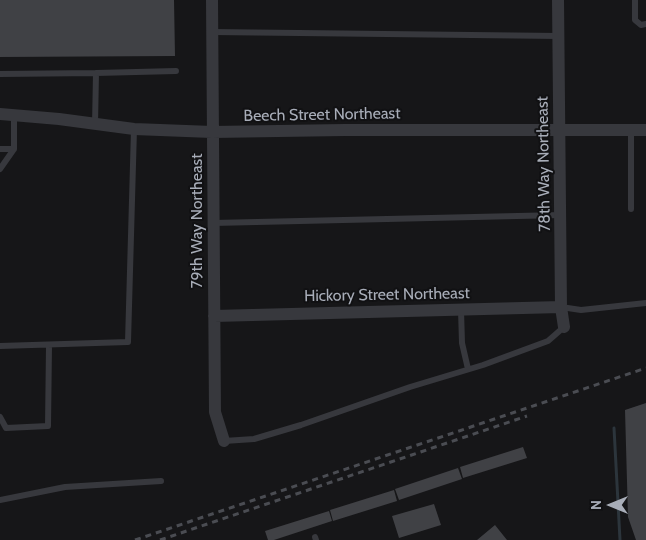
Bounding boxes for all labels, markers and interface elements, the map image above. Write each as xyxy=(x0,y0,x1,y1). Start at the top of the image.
street label: 78th Way Northeast xyxy=(533,96,555,232)
street label: Beech Street Northeast xyxy=(243,104,401,126)
street label: 79th Way Northeast xyxy=(187,153,207,289)
street label: Hickory Street Northeast xyxy=(304,284,470,306)
north arrow xyxy=(586,480,636,530)
text: N xyxy=(587,500,605,510)

